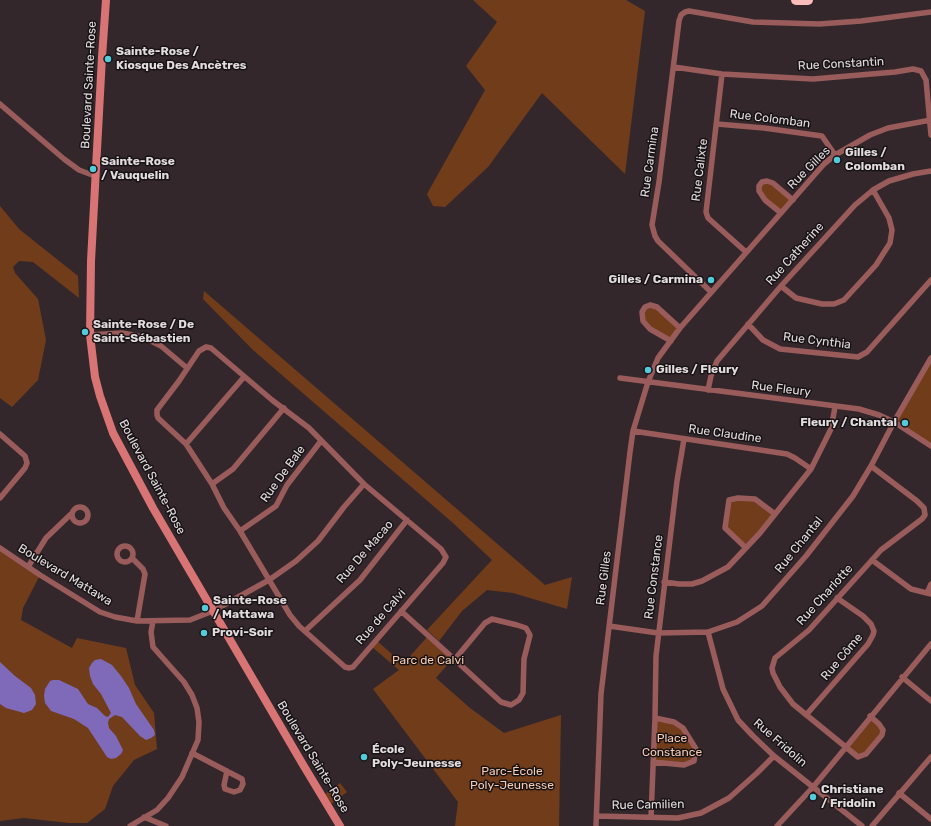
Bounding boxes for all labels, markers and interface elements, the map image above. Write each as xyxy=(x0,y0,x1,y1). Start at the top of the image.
street label: Boulevard Sainte-Rose xyxy=(78,21,100,149)
place label: Sainte-Rose / Kiosque Des Ancètres xyxy=(116,45,246,73)
marker: Sainte-Rose / Kiosque Des Ancètres xyxy=(103,54,113,64)
street label: Rue Constantin xyxy=(797,55,885,73)
street label: Rue Colomban xyxy=(729,107,811,131)
street label: Rue Carmina xyxy=(638,126,662,198)
street label: Rue Calixte xyxy=(689,138,711,202)
street label: Rue Gilles xyxy=(785,144,833,192)
place label: Gilles / Colomban xyxy=(845,146,905,174)
place label: Sainte-Rose / Vauquelin xyxy=(101,155,175,183)
marker: Gilles / Colomban xyxy=(832,155,842,165)
marker: Sainte-Rose / Vauquelin xyxy=(88,164,98,174)
street label: Rue Catherine xyxy=(763,220,827,288)
place label: Gilles / Carmina xyxy=(609,273,703,287)
marker: Gilles / Carmina xyxy=(706,275,716,285)
place label: Sainte-Rose / De Saint-Sébastien xyxy=(93,318,194,346)
marker: Sainte-Rose / De Saint-Sébastien xyxy=(80,327,90,337)
street label: Rue Cynthia xyxy=(782,330,852,352)
place label: Gilles / Fleury xyxy=(656,363,738,377)
marker: Gilles / Fleury xyxy=(643,365,653,375)
street label: Rue Fleury xyxy=(750,378,812,400)
place label: Fleury / Chantal xyxy=(800,416,897,430)
street label: Boulevard Sainte-Rose xyxy=(116,417,188,537)
marker: Fleury / Chantal xyxy=(900,418,910,428)
street label: Rue Claudine xyxy=(688,422,762,446)
street label: Rue De Bale xyxy=(257,443,309,505)
street label: Rue Chantal xyxy=(772,514,826,576)
street label: Rue De Macao xyxy=(334,517,396,587)
street label: Rue Constance xyxy=(642,534,666,620)
street label: Boulevard Mattawa xyxy=(15,541,115,609)
street label: Rue Gilles xyxy=(594,550,614,606)
street label: Rue Charlotte xyxy=(794,562,856,628)
street label: Rue de Calvi xyxy=(353,586,409,648)
place label: Sainte-Rose / Mattawa xyxy=(213,594,287,622)
marker: Sainte-Rose / Mattawa xyxy=(200,603,210,613)
place label: Provi-Soir xyxy=(212,626,273,640)
marker: Provi-Soir xyxy=(199,628,209,638)
street label: Rue Côme xyxy=(818,631,866,683)
park label: Parc de Calvi xyxy=(392,654,464,668)
street label: Boulevard Sainte-Rose xyxy=(274,698,352,816)
street label: Rue Fridolin xyxy=(750,716,810,770)
park label: Place Constance xyxy=(642,732,702,760)
place label: École Poly-Jeunesse xyxy=(372,743,461,771)
marker: École Poly-Jeunesse xyxy=(359,752,369,762)
park label: Parc-École Poly-Jeunesse xyxy=(470,765,554,793)
place label: Christiane / Fridolin xyxy=(821,783,884,811)
marker: Christiane / Fridolin xyxy=(808,792,818,802)
street label: Rue Camilien xyxy=(612,797,684,813)

